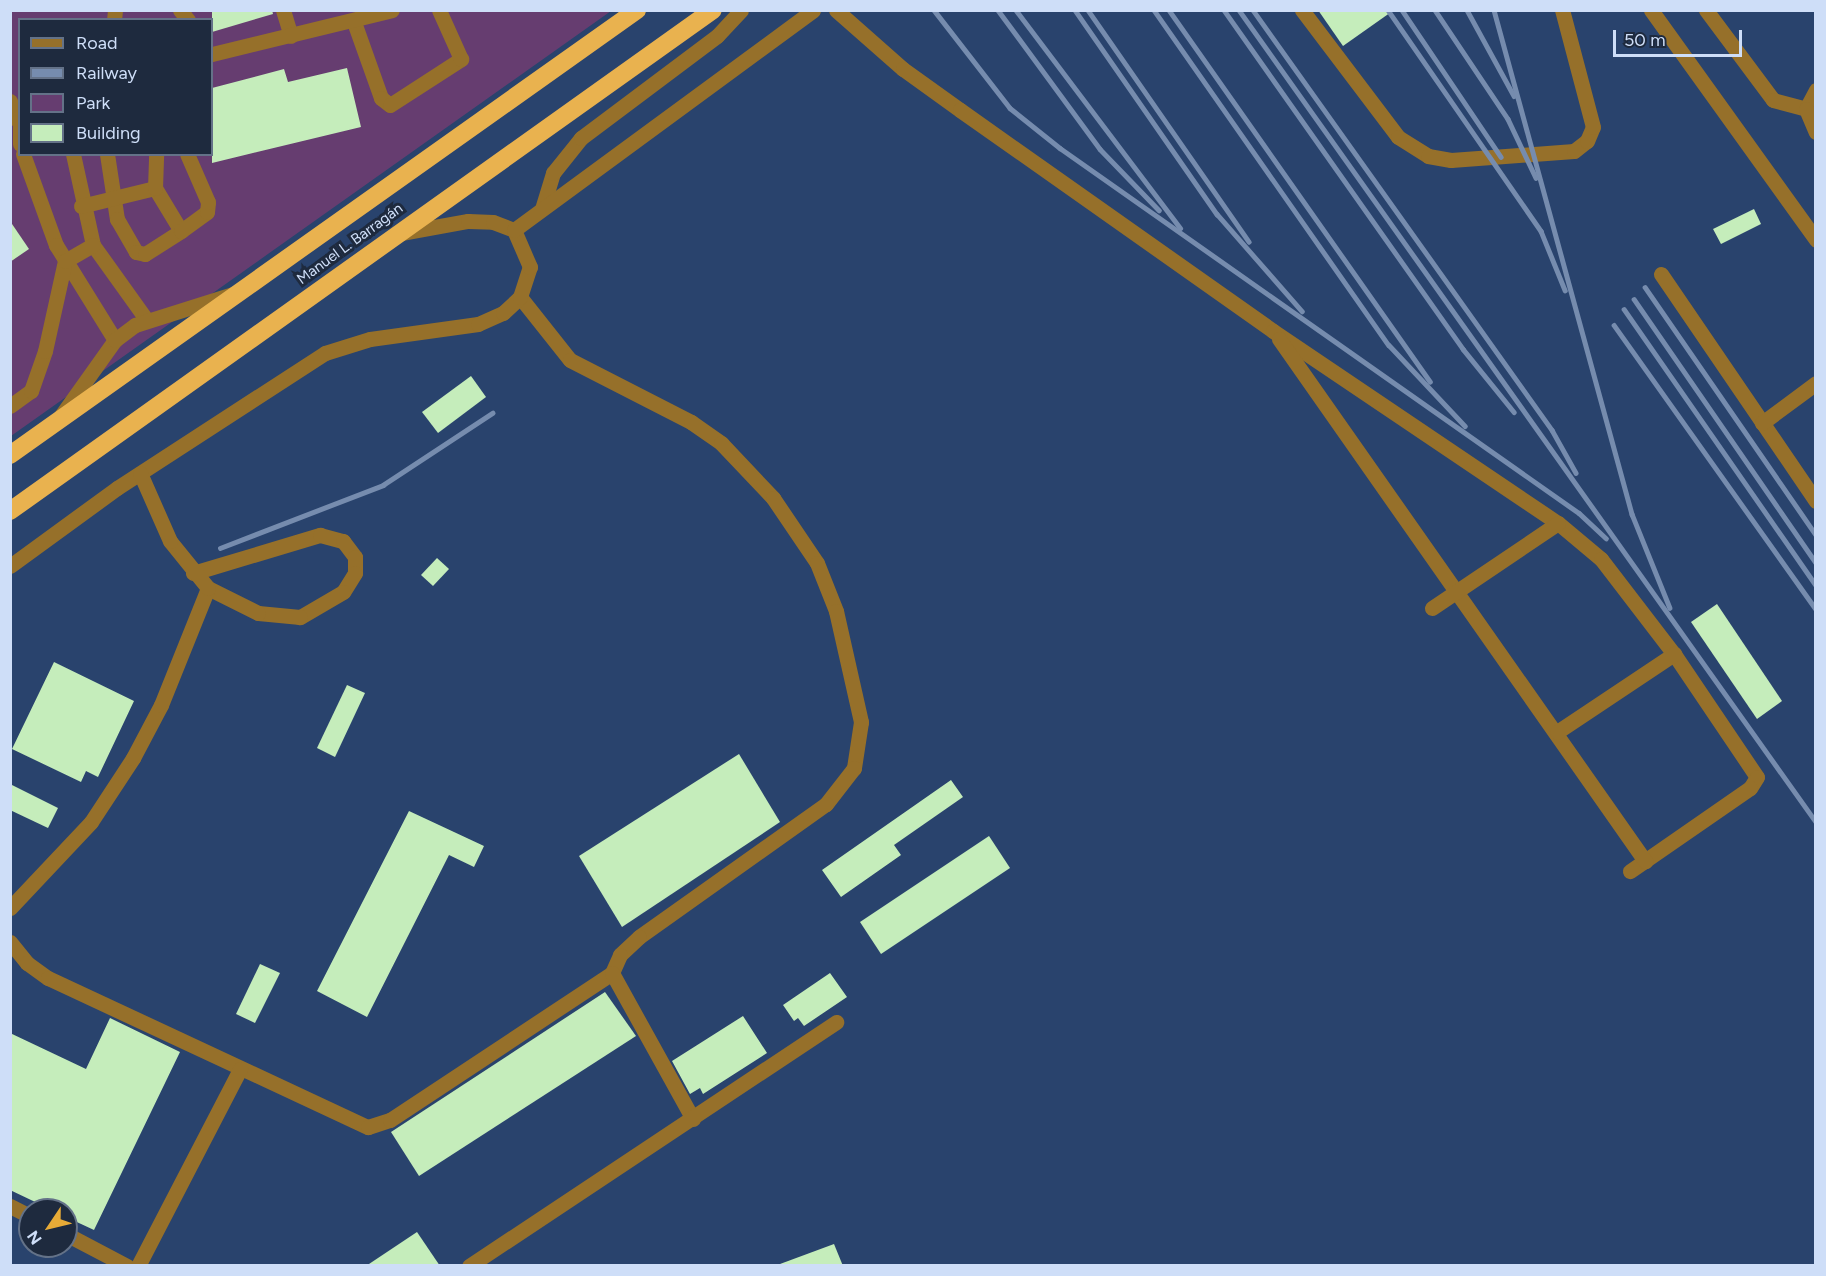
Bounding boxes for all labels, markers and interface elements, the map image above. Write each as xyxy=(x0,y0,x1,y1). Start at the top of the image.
legend xyxy=(18,18,213,156)
scale bar xyxy=(1616,18,1745,56)
text: 50 m xyxy=(1624,29,1666,51)
text: Road xyxy=(76,32,117,54)
text: Railway xyxy=(76,62,137,84)
text: Park xyxy=(76,92,110,114)
text: Building xyxy=(76,122,141,144)
street label: Manuel L. Barragán xyxy=(294,200,406,288)
north arrow xyxy=(18,1198,78,1258)
text: N xyxy=(23,1227,46,1248)

